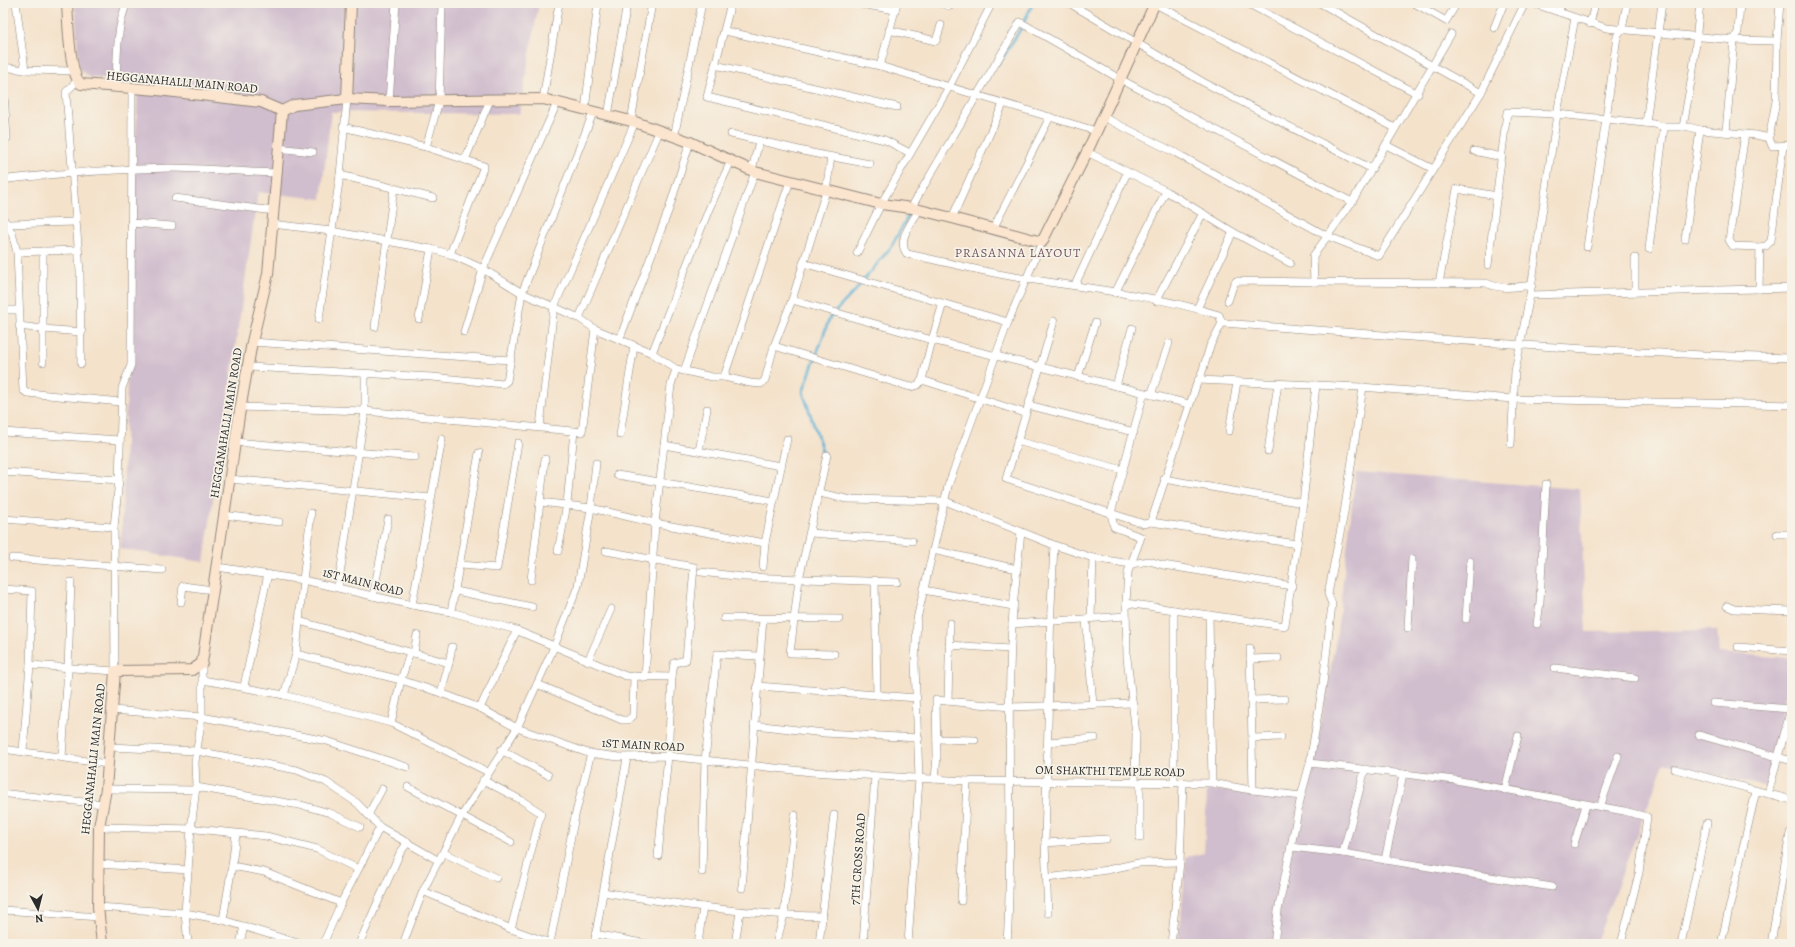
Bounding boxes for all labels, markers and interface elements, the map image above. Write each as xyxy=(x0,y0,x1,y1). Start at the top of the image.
street label: HEGGANAHALLI MAIN ROAD xyxy=(106,67,258,97)
district label: PRASANNA LAYOUT xyxy=(955,244,1081,261)
street label: HEGGANAHALLI MAIN ROAD xyxy=(206,347,246,499)
street label: 1ST MAIN ROAD xyxy=(321,564,405,600)
street label: HEGGANAHALLI MAIN ROAD xyxy=(77,683,109,835)
street label: 1ST MAIN ROAD xyxy=(601,735,685,755)
street label: OM SHAKTHI TEMPLE ROAD xyxy=(1035,762,1185,780)
street label: 7TH CROSS ROAD xyxy=(847,813,869,905)
north arrow xyxy=(18,889,58,929)
text: N xyxy=(34,910,44,926)

